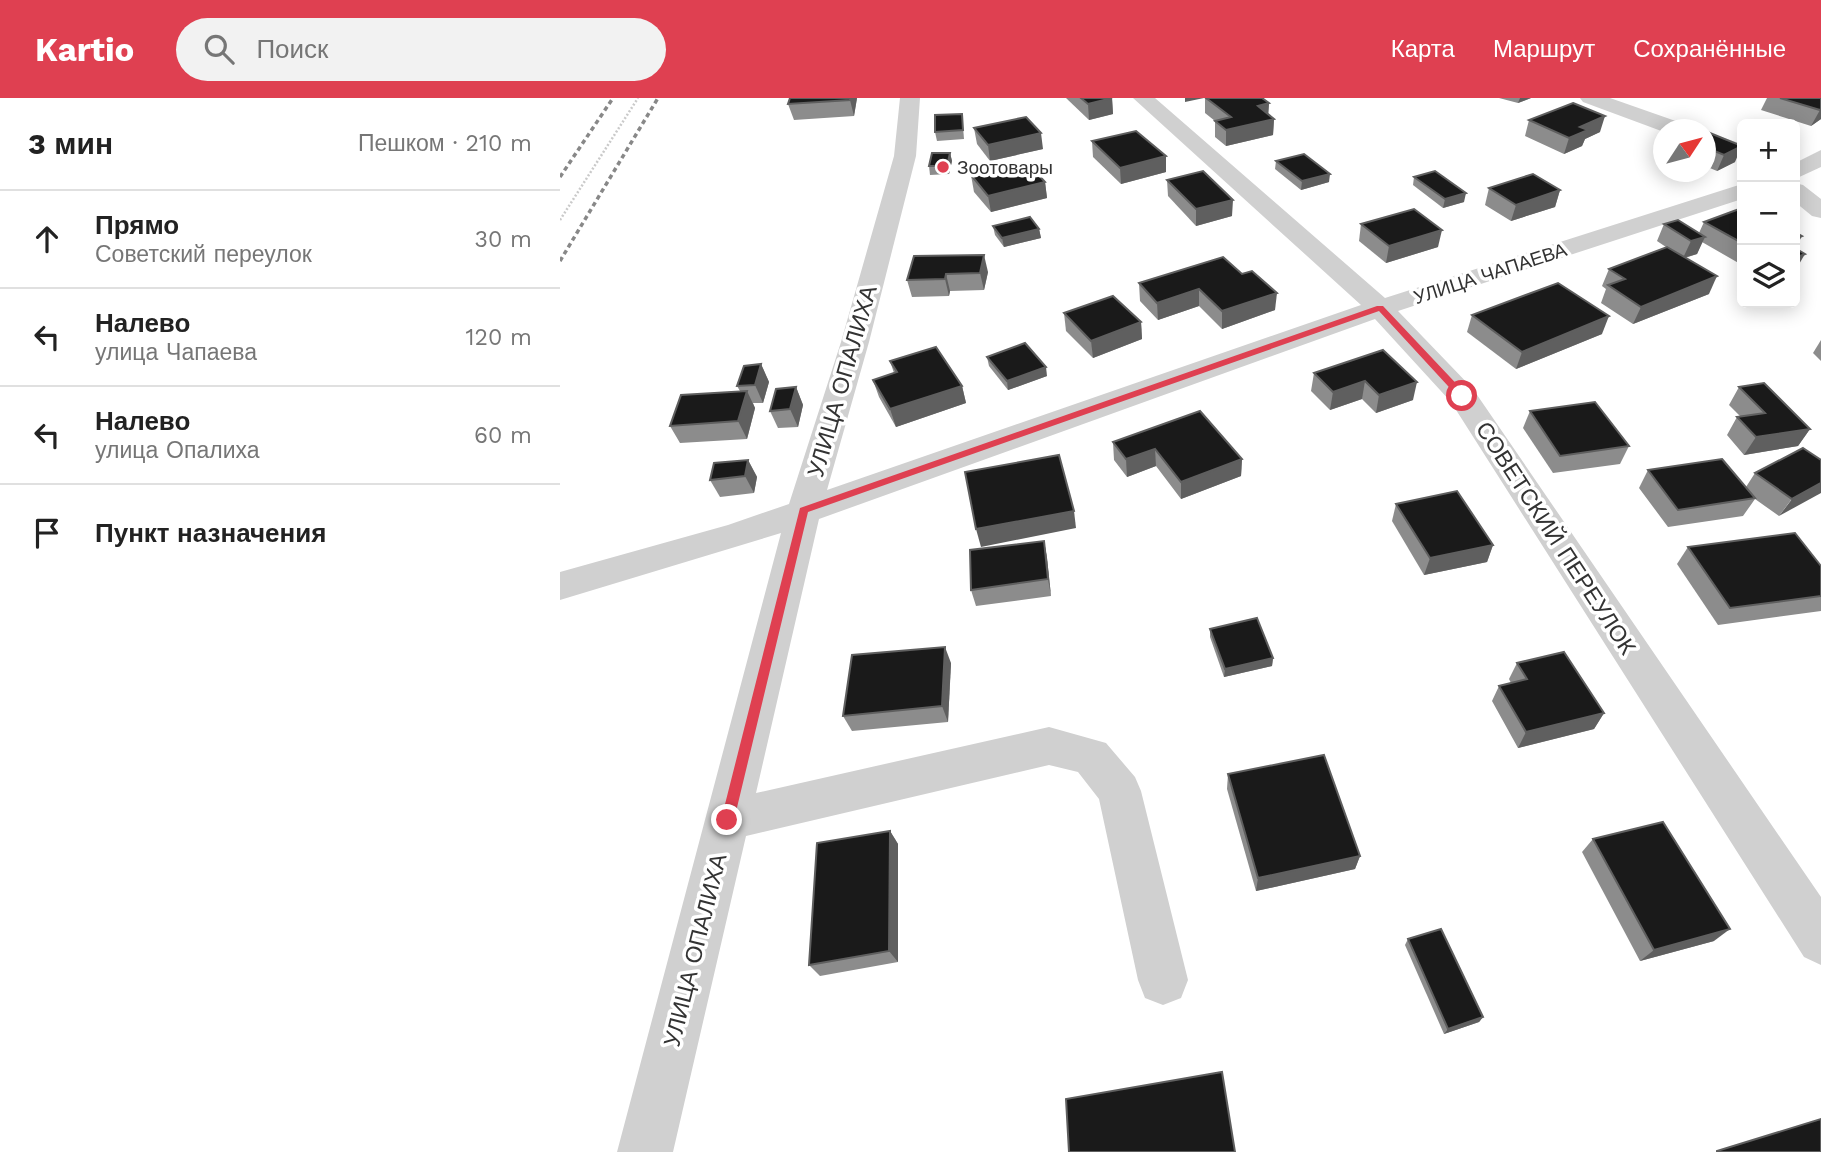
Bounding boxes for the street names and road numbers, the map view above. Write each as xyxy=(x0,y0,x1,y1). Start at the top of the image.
street label: УЛИЦА ЧАПАЕВА xyxy=(1411,238,1570,309)
street label: УЛИЦА ОПАЛИХА xyxy=(802,282,883,480)
street label: СОВЕТСКИЙ ПЕРЕУЛОК xyxy=(1470,416,1642,660)
street label: УЛИЦА ОПАЛИХА xyxy=(658,850,733,1050)

